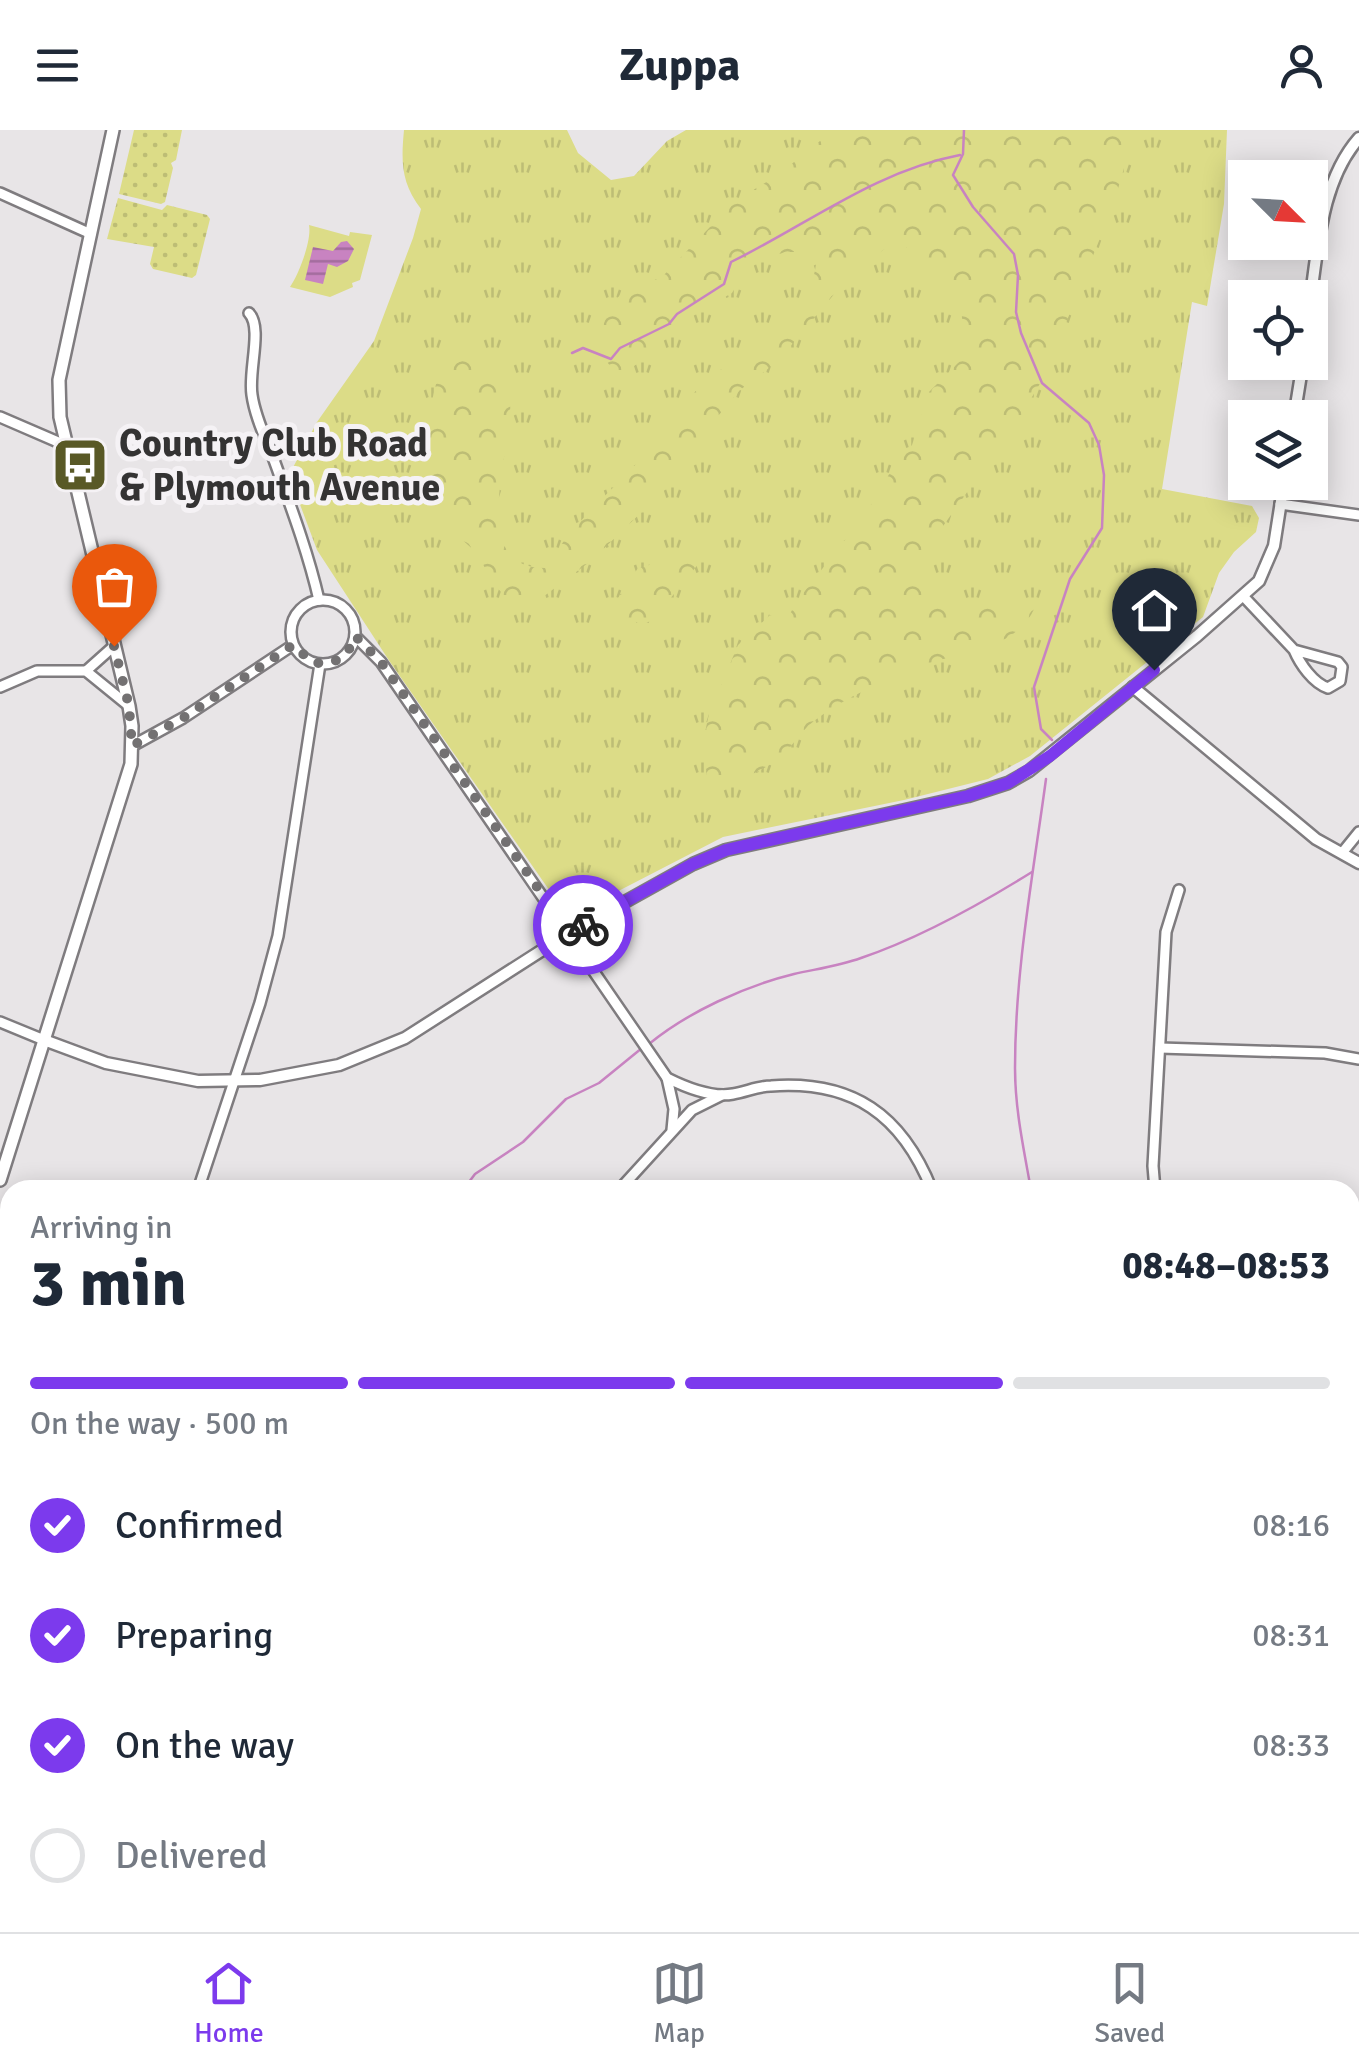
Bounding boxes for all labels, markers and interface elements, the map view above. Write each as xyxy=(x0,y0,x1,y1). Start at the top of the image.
icon: menu xyxy=(30,38,85,93)
text: Zuppa xyxy=(619,38,740,93)
icon: person xyxy=(1274,38,1329,93)
north arrow xyxy=(1228,160,1328,260)
map controls xyxy=(1228,160,1328,500)
button: locate xyxy=(1228,280,1328,380)
button: layers xyxy=(1228,400,1328,500)
place label: Country Club Road & Plymouth Avenue xyxy=(119,420,440,511)
bus stop icon: Country Club Road & Plymouth Avenue xyxy=(50,435,110,495)
pin xyxy=(72,544,157,647)
icon: bag xyxy=(87,559,142,614)
pin xyxy=(1112,568,1197,671)
icon: home xyxy=(1127,583,1182,638)
courier xyxy=(533,875,633,975)
icon: bike xyxy=(556,898,611,953)
text: Arriving in xyxy=(30,1208,172,1247)
text: 08:48–08:53 xyxy=(1122,1242,1330,1289)
text: 3 min xyxy=(30,1244,187,1324)
text: On the way · 500 m xyxy=(30,1404,289,1443)
icon: check xyxy=(30,1498,85,1553)
text: Confirmed xyxy=(115,1502,284,1549)
text: 08:16 xyxy=(1252,1506,1330,1545)
icon: check xyxy=(30,1608,85,1663)
text: Preparing xyxy=(115,1612,273,1659)
text: 08:31 xyxy=(1252,1616,1330,1655)
icon: check xyxy=(30,1718,85,1773)
text: On the way xyxy=(115,1722,294,1769)
text: 08:33 xyxy=(1252,1726,1330,1765)
text: Delivered xyxy=(115,1832,268,1879)
tab: Home xyxy=(194,1956,264,2050)
tab: Map xyxy=(652,1956,707,2050)
tab: Saved xyxy=(1095,1956,1165,2050)

